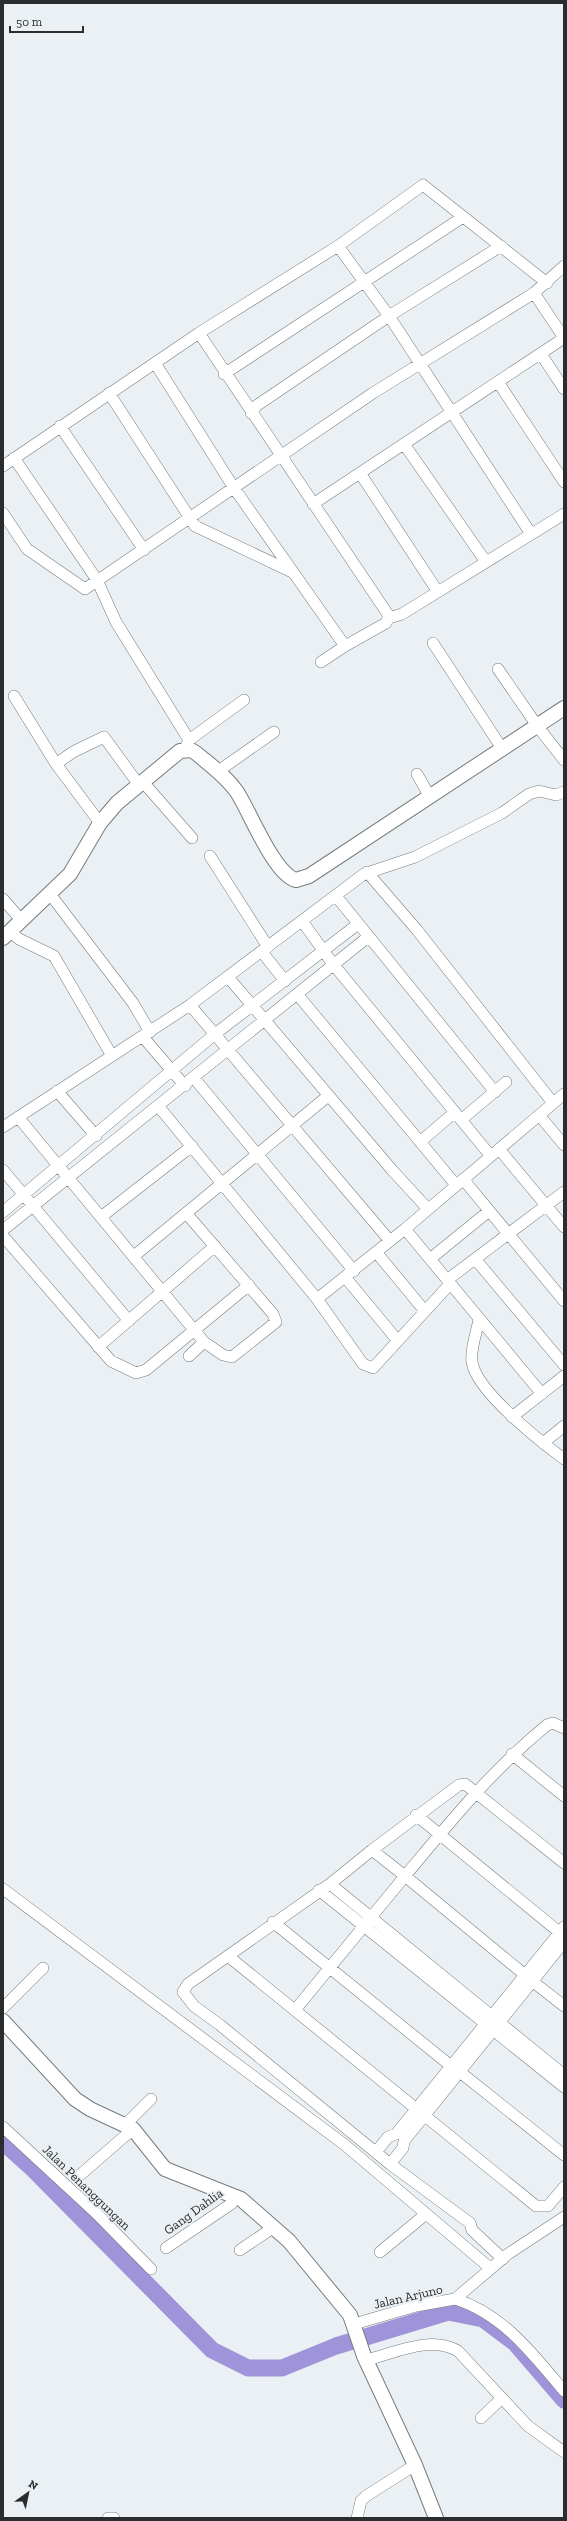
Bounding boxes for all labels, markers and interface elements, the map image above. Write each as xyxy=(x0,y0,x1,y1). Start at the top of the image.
scale bar xyxy=(10,8,83,34)
text: 50 m xyxy=(16,15,43,29)
street label: Jalan Penanggungan xyxy=(40,2142,134,2234)
street label: Gang Dahlia xyxy=(161,2185,226,2238)
street label: Jalan Arjuno xyxy=(372,2281,445,2313)
north arrow xyxy=(8,2473,48,2513)
text: N xyxy=(26,2477,41,2493)

